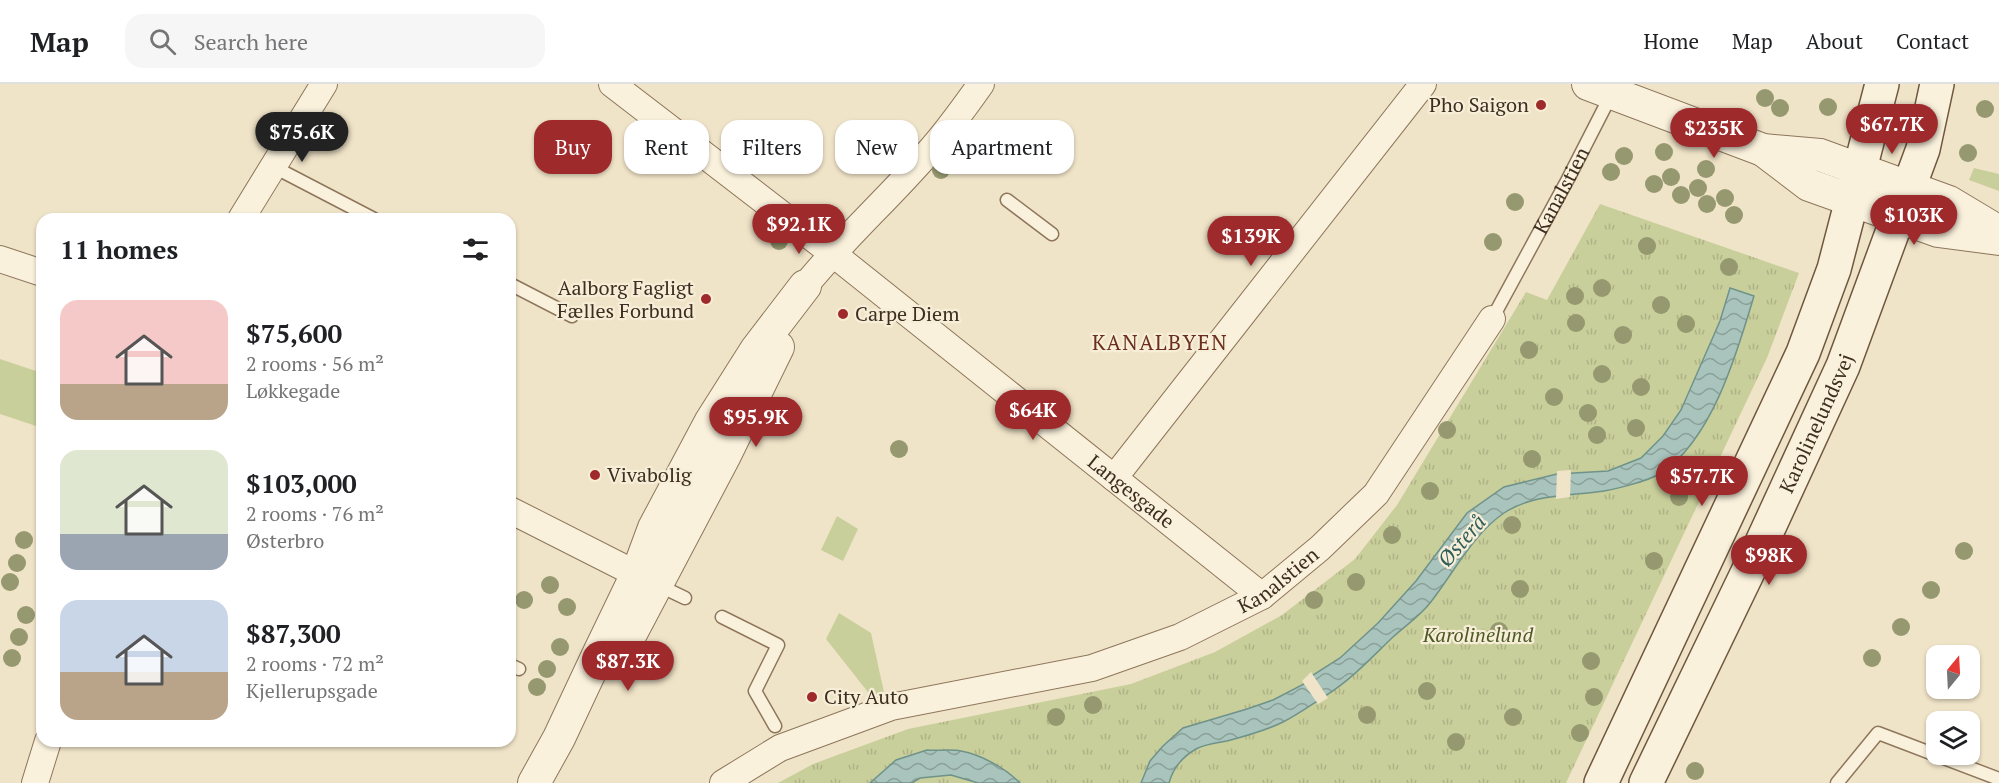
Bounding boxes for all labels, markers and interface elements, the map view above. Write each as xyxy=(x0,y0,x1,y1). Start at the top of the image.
search box xyxy=(125,14,545,68)
text: Map xyxy=(30,23,89,60)
icon: search xyxy=(146,25,179,58)
text: Search here xyxy=(194,27,308,56)
text: Home xyxy=(1643,27,1699,55)
text: Map xyxy=(1732,27,1773,55)
text: About xyxy=(1806,27,1863,55)
text: Contact xyxy=(1896,27,1969,55)
place label: Pho Saigon xyxy=(1429,91,1529,118)
marker: Pho Saigon xyxy=(1534,98,1548,112)
pin: $67.7K xyxy=(1843,104,1941,155)
pin: $235K xyxy=(1672,108,1756,159)
text: $67.7K xyxy=(1860,110,1924,137)
pin: $75.6K xyxy=(253,112,351,163)
text: $235K xyxy=(1684,114,1744,141)
text: $75.6K xyxy=(269,118,335,145)
chip: Buy xyxy=(534,120,612,174)
chip: Rent xyxy=(624,120,709,174)
chip: Filters xyxy=(721,120,823,174)
chip: New xyxy=(835,120,918,174)
chip: Apartment xyxy=(930,120,1074,174)
street label: Kanalstien xyxy=(1527,142,1595,239)
pin: $103K xyxy=(1872,195,1956,246)
text: $103K xyxy=(1884,201,1944,228)
pin: $92.1K xyxy=(750,204,848,255)
text: $92.1K xyxy=(766,210,832,237)
pin: $139K xyxy=(1209,216,1293,267)
text: $139K xyxy=(1221,222,1281,249)
text: 11 homes xyxy=(60,232,178,266)
icon: filters xyxy=(459,233,492,266)
place label: Aalborg Fagligt Fælles Forbund xyxy=(557,274,695,324)
marker: Aalborg Fagligt Fælles Forbund xyxy=(699,292,713,306)
place label: Carpe Diem xyxy=(855,300,959,327)
marker: Carpe Diem xyxy=(836,307,850,321)
text: $75,600 xyxy=(246,316,342,350)
icon: home xyxy=(108,324,180,396)
district label: KANALBYEN xyxy=(1092,328,1228,356)
text: 2 rooms · 56 m² xyxy=(246,350,384,377)
street label: Karolinelundsvej xyxy=(1772,350,1859,497)
text: Løkkegade xyxy=(246,377,340,404)
pin: $64K xyxy=(997,390,1069,441)
text: $64K xyxy=(1009,396,1057,423)
pin: $95.9K xyxy=(707,397,805,448)
text: $95.9K xyxy=(723,403,789,430)
street label: Langesgade xyxy=(1082,448,1180,534)
pin: $57.7K xyxy=(1653,456,1751,507)
place label: Vivabolig xyxy=(607,461,692,488)
text: $57.7K xyxy=(1670,462,1734,489)
text: $103,000 xyxy=(246,466,357,500)
marker: Vivabolig xyxy=(588,468,602,482)
icon: home xyxy=(108,474,180,546)
text: 2 rooms · 76 m² xyxy=(246,500,384,527)
water label: Østerå xyxy=(1431,508,1492,572)
text: Østerbro xyxy=(246,527,324,554)
pin: $98K xyxy=(1733,535,1805,586)
street label: Kanalstien xyxy=(1233,541,1324,619)
text: $98K xyxy=(1745,541,1793,568)
text: $87,300 xyxy=(246,616,341,650)
park label: Karolinelund xyxy=(1422,621,1533,648)
icon: home xyxy=(108,624,180,696)
pin: $87.3K xyxy=(579,641,677,692)
north arrow xyxy=(1926,645,1980,699)
map controls xyxy=(1926,645,1980,765)
text: $87.3K xyxy=(596,647,660,674)
text: 2 rooms · 72 m² xyxy=(246,650,384,677)
text: Kjellerupsgade xyxy=(246,677,378,704)
place label: City Auto xyxy=(824,683,909,710)
marker: City Auto xyxy=(805,690,819,704)
button: layers xyxy=(1926,711,1980,765)

